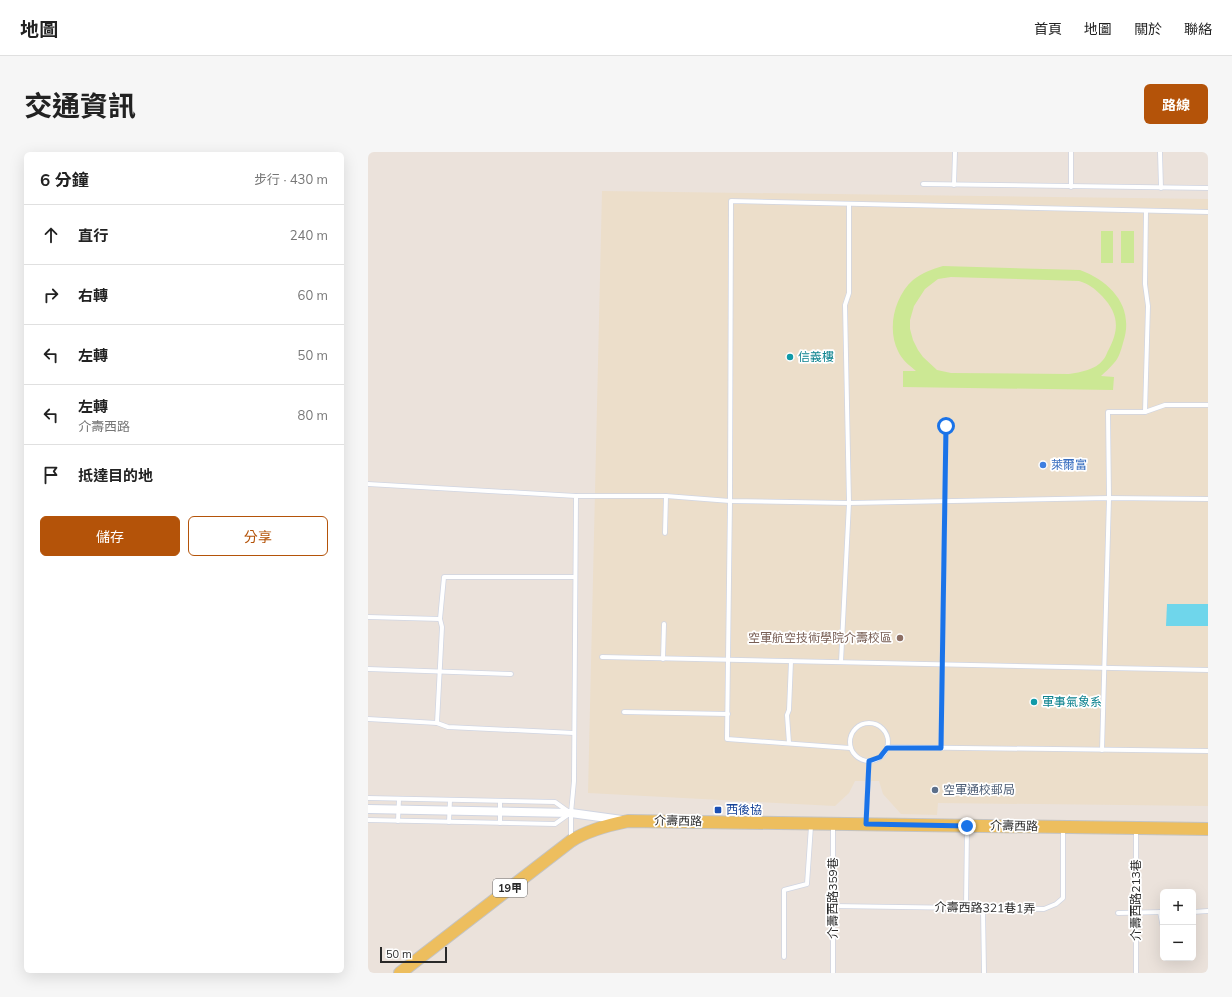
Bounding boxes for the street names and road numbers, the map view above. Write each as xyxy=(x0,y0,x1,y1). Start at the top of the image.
street label: 介壽西路 xyxy=(654,813,702,828)
street label: 介壽西路 xyxy=(990,818,1038,833)
street label: 介壽西路359巷 xyxy=(825,857,840,939)
street label: 介壽西路213巷 xyxy=(1128,859,1143,941)
road number: 19甲 xyxy=(493,879,527,897)
street label: 介壽西路321巷1弄 xyxy=(934,899,1036,916)

